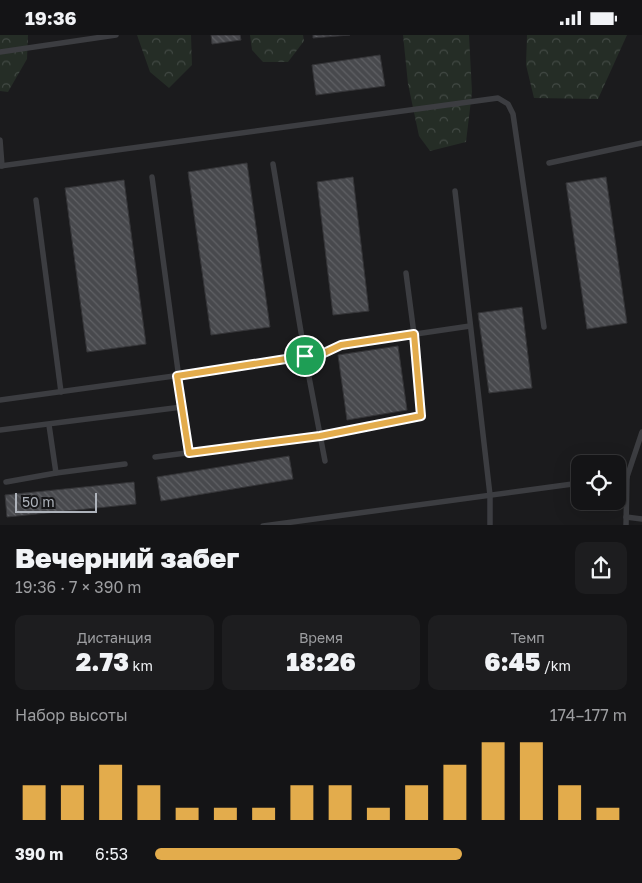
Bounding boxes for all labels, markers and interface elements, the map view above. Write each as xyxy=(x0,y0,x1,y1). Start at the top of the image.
text: 19:36 xyxy=(25,6,77,29)
pin xyxy=(284,335,326,377)
icon: arrive xyxy=(291,342,319,370)
map controls xyxy=(571,455,626,510)
button: locate xyxy=(571,455,626,510)
scale bar xyxy=(15,491,98,514)
text: 50 m xyxy=(22,493,55,510)
text: Вечерний забег xyxy=(15,541,239,574)
button: share xyxy=(575,542,627,594)
text: 19:36 · 7 × 390 m xyxy=(15,577,141,597)
text: Дистанция xyxy=(77,629,152,646)
text: Время xyxy=(299,629,343,646)
text: Темп xyxy=(511,629,545,646)
text: 2.73 xyxy=(76,646,129,677)
text: 18:26 xyxy=(286,646,356,677)
text: 6:45 xyxy=(484,646,540,677)
text: km xyxy=(129,657,153,674)
text: /km xyxy=(540,657,571,674)
text: Набор высоты xyxy=(15,705,128,725)
text: 174–177 m xyxy=(550,705,627,725)
text: 390 m xyxy=(15,844,63,864)
text: 6:53 xyxy=(95,844,128,864)

